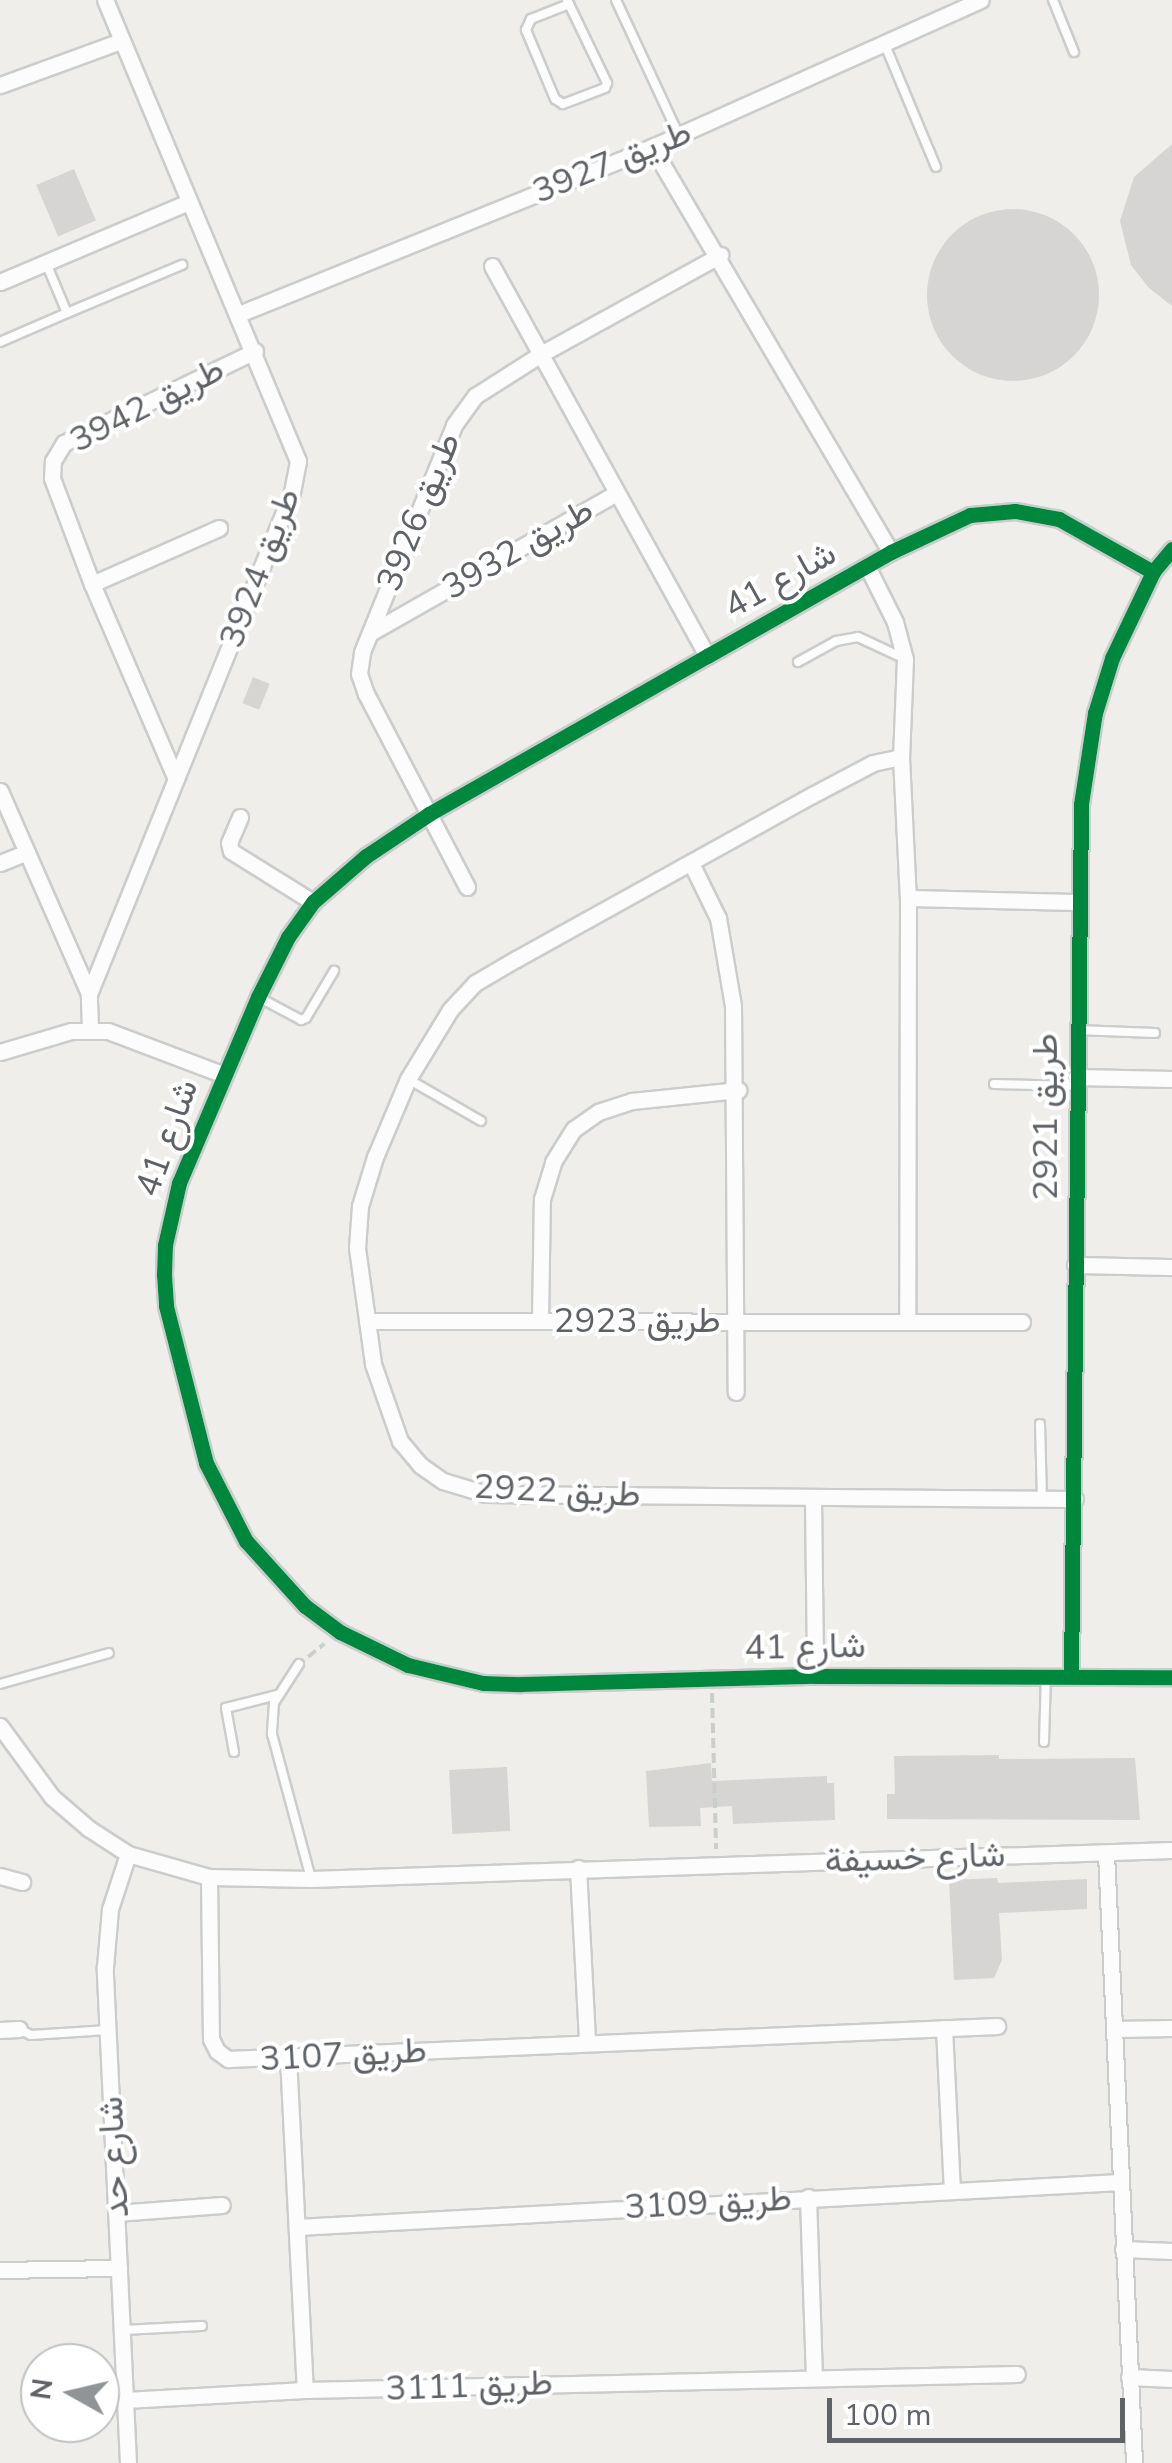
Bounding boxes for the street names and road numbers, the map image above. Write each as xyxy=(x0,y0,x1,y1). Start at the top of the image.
street label: طريق 3927 xyxy=(527,111,697,213)
street label: طريق 3942 xyxy=(63,348,231,462)
street label: طريق 3926 xyxy=(368,427,470,597)
street label: طريق 3924 xyxy=(210,482,310,654)
street label: طريق 3932 xyxy=(435,489,601,609)
street label: شارع 41 xyxy=(717,532,843,628)
street label: طريق 2921 xyxy=(1025,1033,1067,1201)
street label: شارع 41 xyxy=(127,1074,207,1202)
street label: طريق 2923 xyxy=(553,1300,721,1342)
street label: طريق 2922 xyxy=(472,1466,642,1516)
street label: شارع 41 xyxy=(744,1625,866,1669)
street label: شارع خسيفة xyxy=(824,1834,1006,1882)
street label: طريق 3107 xyxy=(258,2030,428,2080)
street label: شارع حد xyxy=(90,2095,138,2219)
street label: طريق 3109 xyxy=(623,2178,793,2228)
street label: طريق 3111 xyxy=(385,2362,553,2410)

